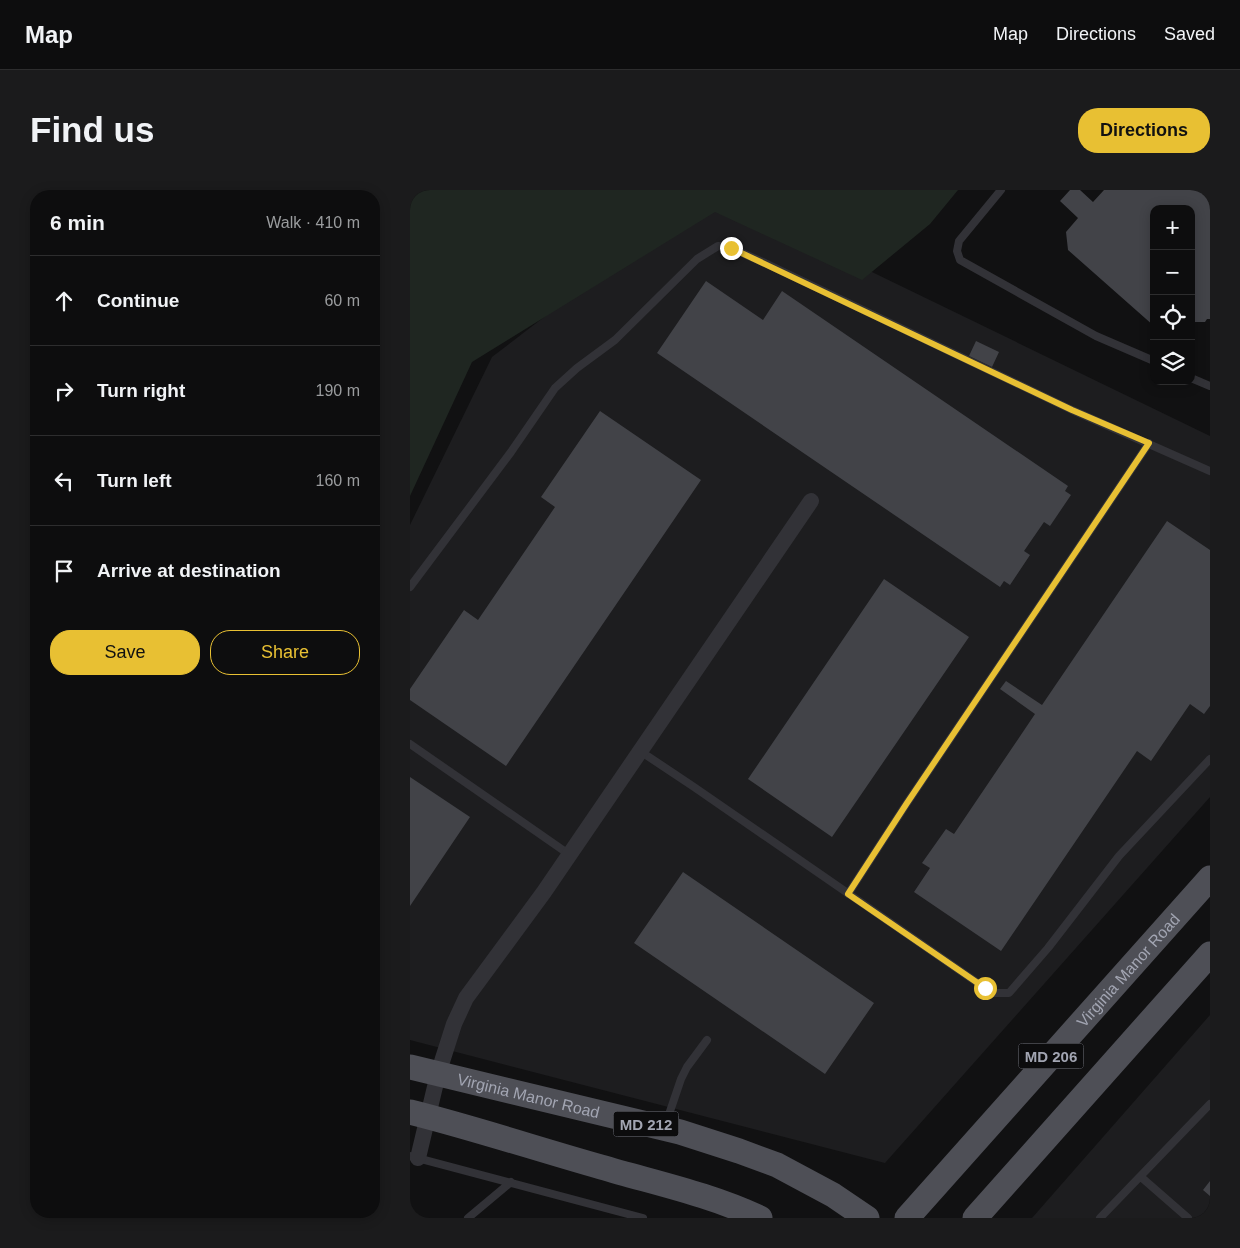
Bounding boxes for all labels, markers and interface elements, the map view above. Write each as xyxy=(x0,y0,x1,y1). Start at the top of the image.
text: Map xyxy=(25,21,73,48)
text: Map xyxy=(993,24,1028,44)
text: Directions xyxy=(1056,24,1136,44)
text: Saved xyxy=(1164,24,1215,44)
button: Directions xyxy=(1078,108,1210,153)
text: Find us xyxy=(30,110,154,149)
map controls xyxy=(1150,205,1195,385)
button: + xyxy=(1150,205,1195,250)
text: 6 min xyxy=(50,211,105,234)
text: Walk · 410 m xyxy=(266,214,360,231)
route end xyxy=(720,237,743,260)
button: − xyxy=(1150,250,1195,295)
icon: ahead xyxy=(50,287,78,315)
text: Continue xyxy=(97,290,179,311)
text: 60 m xyxy=(324,292,360,309)
button: locate xyxy=(1150,295,1195,340)
button: layers xyxy=(1150,340,1195,385)
icon: right xyxy=(50,377,78,405)
text: Turn right xyxy=(97,380,185,401)
text: 190 m xyxy=(316,382,360,399)
icon: left xyxy=(50,467,78,495)
text: Turn left xyxy=(97,470,172,491)
text: 160 m xyxy=(316,472,360,489)
icon: arrive xyxy=(50,557,78,585)
text: Arrive at destination xyxy=(97,560,281,581)
button: Save xyxy=(50,630,200,675)
button: Share xyxy=(210,630,360,675)
street label: Virginia Manor Road xyxy=(1073,910,1183,1030)
route start xyxy=(974,977,997,1000)
road number: MD 206 xyxy=(1018,1044,1084,1068)
street label: Virginia Manor Road xyxy=(456,1070,601,1121)
road number: MD 212 xyxy=(614,1112,678,1136)

